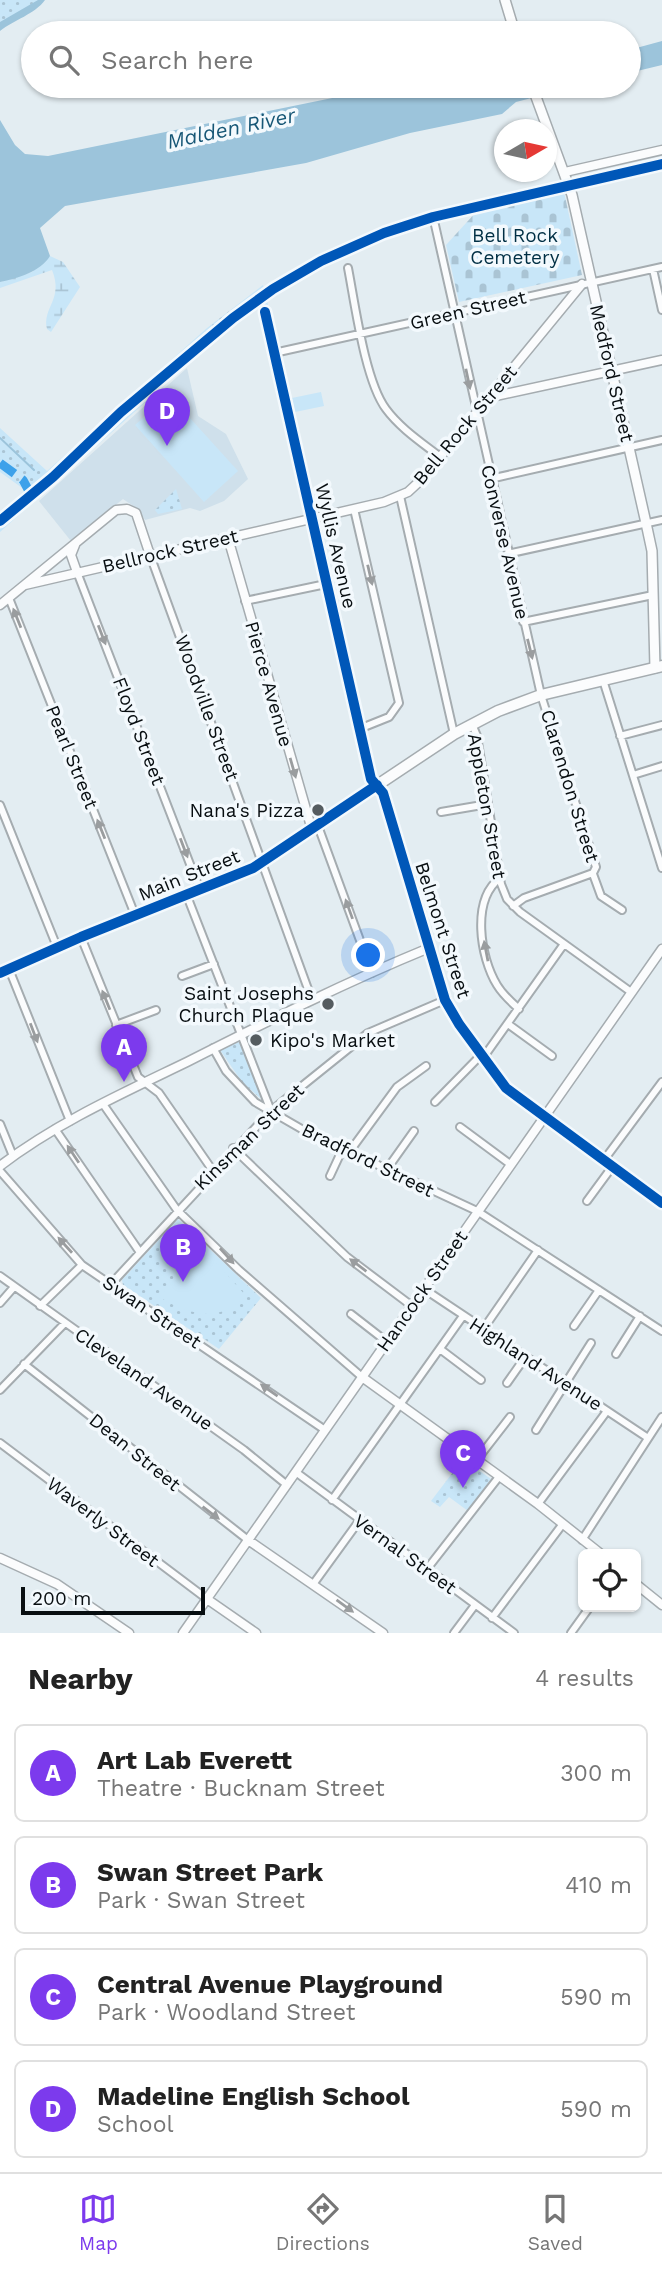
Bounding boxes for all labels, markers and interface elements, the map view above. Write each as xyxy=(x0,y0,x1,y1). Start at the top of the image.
search box xyxy=(21,21,641,98)
icon: search xyxy=(45,41,83,79)
text: Search here xyxy=(101,45,253,75)
water label: Malden River xyxy=(164,102,298,154)
north arrow xyxy=(494,119,557,182)
park label: Bell Rock Cemetery xyxy=(470,224,560,269)
street label: Green Street xyxy=(408,285,528,335)
street label: Medford Street xyxy=(585,302,639,444)
street label: Bell Rock Street xyxy=(408,360,522,490)
one-way arrow xyxy=(462,368,473,390)
pin: D xyxy=(144,388,190,446)
street label: Converse Avenue xyxy=(476,462,534,622)
street label: Wyllis Avenue xyxy=(310,481,362,611)
street label: Bellrock Street xyxy=(100,524,240,578)
one-way arrow xyxy=(364,564,375,586)
one-way arrow xyxy=(11,607,22,628)
street label: Pierce Avenue xyxy=(240,619,298,749)
one-way arrow xyxy=(96,625,107,646)
street label: Woodville Street xyxy=(170,632,244,784)
one-way arrow xyxy=(525,638,536,660)
street label: Floyd Street xyxy=(108,674,170,788)
street label: Pearl Street xyxy=(41,702,103,812)
street label: Clarendon Street xyxy=(536,707,604,865)
street label: Appleton Street xyxy=(463,731,511,881)
one-way arrow xyxy=(288,758,298,779)
place label: Nana's Pizza xyxy=(189,799,304,822)
marker: Nana's Pizza xyxy=(310,802,326,818)
one-way arrow xyxy=(95,818,106,839)
one-way arrow xyxy=(178,837,189,858)
street label: Main Street xyxy=(135,844,243,906)
street label: Belmont Street xyxy=(410,859,476,1001)
one-way arrow xyxy=(343,898,354,919)
your location xyxy=(351,938,385,972)
one-way arrow xyxy=(481,940,492,962)
place label: Saint Josephs Church Plaque xyxy=(178,982,314,1027)
one-way arrow xyxy=(101,990,112,1011)
marker: Saint Josephs Church Plaque xyxy=(320,996,336,1012)
one-way arrow xyxy=(29,1022,40,1043)
pin: A xyxy=(101,1024,147,1082)
place label: Kipo's Market xyxy=(270,1029,395,1052)
marker: Kipo's Market xyxy=(248,1032,264,1048)
street label: Kinsman Street xyxy=(189,1079,309,1195)
street label: Bradford Street xyxy=(298,1118,438,1202)
one-way arrow xyxy=(66,1144,79,1164)
pin: B xyxy=(160,1224,206,1282)
street label: Hancock Street xyxy=(372,1226,472,1356)
one-way arrow xyxy=(57,1237,73,1254)
one-way arrow xyxy=(218,1248,234,1265)
one-way arrow xyxy=(349,1258,367,1273)
street label: Swan Street xyxy=(98,1271,206,1353)
street label: Highland Avenue xyxy=(465,1312,607,1416)
street label: Cleveland Avenue xyxy=(70,1323,218,1435)
one-way arrow xyxy=(260,1384,278,1398)
street label: Dean Street xyxy=(85,1408,185,1496)
pin: C xyxy=(440,1430,486,1488)
street label: Waverly Street xyxy=(42,1472,164,1572)
one-way arrow xyxy=(202,1505,220,1520)
street label: Vernal Street xyxy=(349,1509,461,1599)
map controls xyxy=(578,1549,641,1612)
button: locate xyxy=(578,1549,641,1612)
scale bar xyxy=(21,1584,205,1616)
text: 200 m xyxy=(32,1587,91,1610)
one-way arrow xyxy=(336,1599,354,1613)
text: Nearby xyxy=(28,1661,133,1696)
text: 4 results xyxy=(535,1665,634,1692)
text: Art Lab Everett xyxy=(97,1745,292,1775)
text: A xyxy=(45,1760,61,1787)
text: 300 m xyxy=(560,1760,632,1787)
text: Theatre · Bucknam Street xyxy=(97,1775,385,1802)
text: Swan Street Park xyxy=(97,1857,323,1887)
text: B xyxy=(45,1872,61,1899)
text: 410 m xyxy=(565,1872,632,1899)
text: Park · Swan Street xyxy=(97,1887,305,1914)
text: Central Avenue Playground xyxy=(97,1969,443,1999)
text: C xyxy=(45,1984,61,2011)
text: 590 m xyxy=(560,1984,632,2011)
text: Park · Woodland Street xyxy=(97,1999,355,2026)
text: Madeline English School xyxy=(97,2081,409,2111)
text: D xyxy=(45,2096,61,2123)
text: 590 m xyxy=(560,2096,632,2123)
text: School xyxy=(97,2111,174,2138)
tab: Map xyxy=(79,2190,118,2255)
tab: Directions xyxy=(276,2190,370,2255)
tab: Saved xyxy=(528,2190,583,2255)

